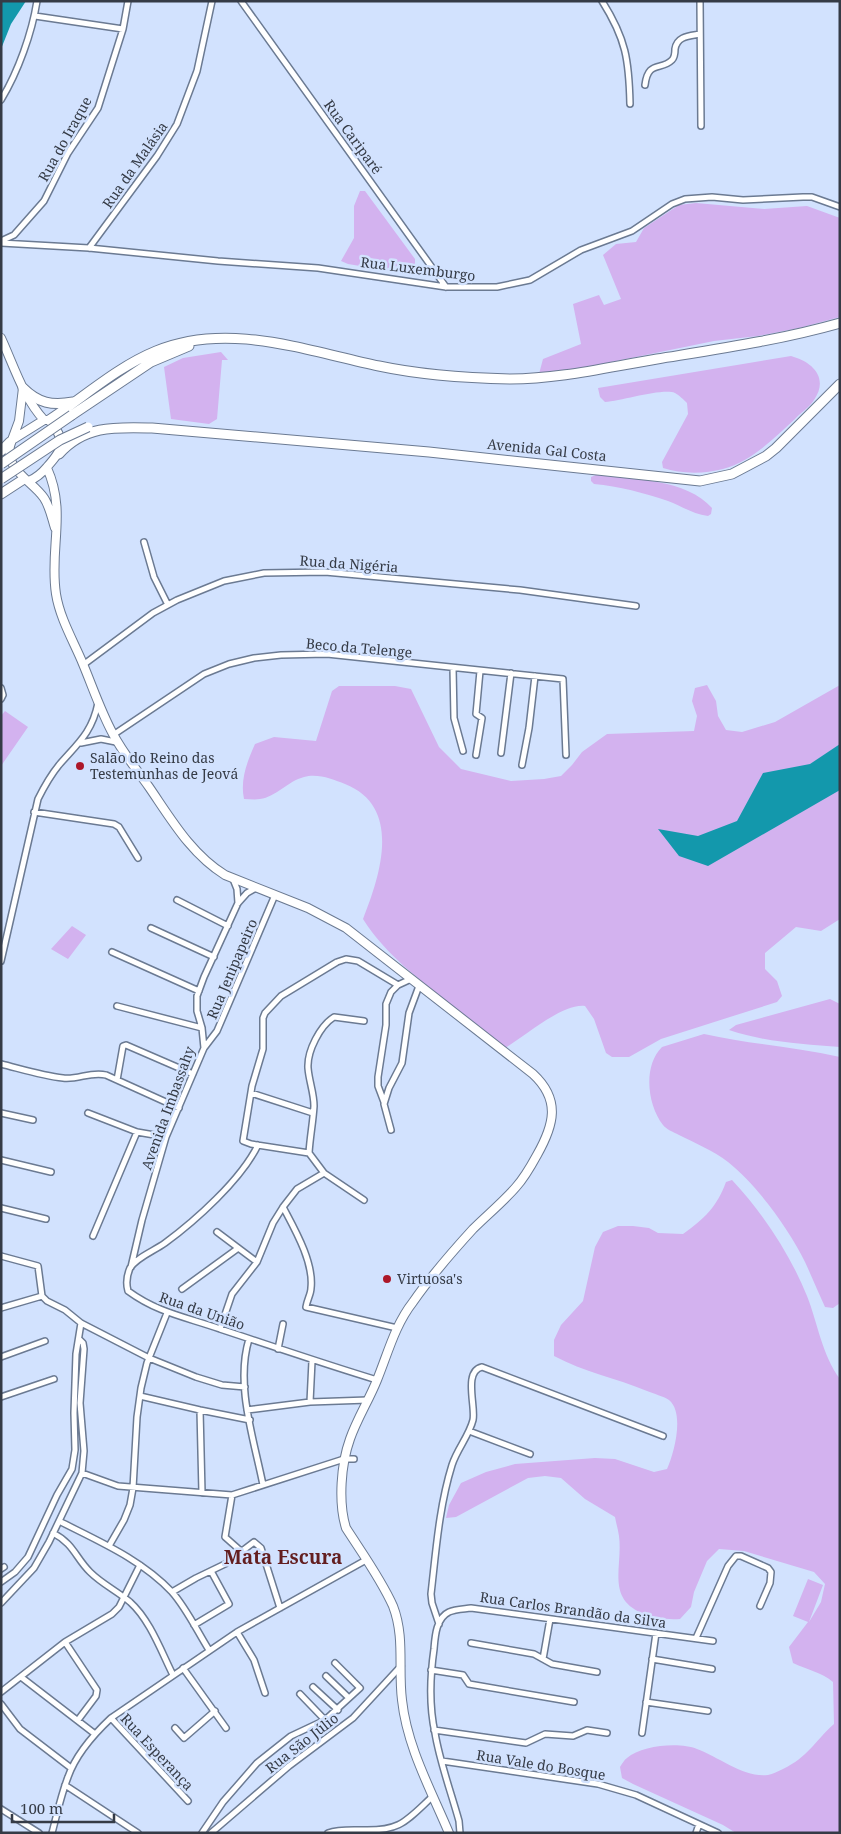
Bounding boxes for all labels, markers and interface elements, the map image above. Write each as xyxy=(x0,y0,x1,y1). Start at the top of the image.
street label: Rua do Iraque xyxy=(33,93,96,185)
street label: Rua Cariparé xyxy=(320,96,387,178)
street label: Rua da Malásia xyxy=(98,118,172,212)
street label: Rua Luxemburgo xyxy=(359,252,477,285)
street label: Avenida Gal Costa xyxy=(486,434,608,465)
street label: Rua da Nigéria xyxy=(299,551,399,576)
street label: Beco da Telenge xyxy=(305,633,413,662)
place label: Salão do Reino das Testemunhas de Jeová xyxy=(90,748,238,783)
marker: Salão do Reino das Testemunhas de Jeová xyxy=(74,760,86,772)
street label: Rua Jenipapeiro xyxy=(202,916,261,1022)
street label: Avenida Imbassahy xyxy=(136,1043,199,1172)
place label: Virtuosa's xyxy=(397,1269,462,1288)
marker: Virtuosa's xyxy=(381,1273,393,1285)
street label: Rua da União xyxy=(157,1287,247,1334)
district label: Mata Escura xyxy=(224,1544,342,1570)
street label: Rua Carlos Brandão da Silva xyxy=(479,1587,668,1632)
street label: Rua São Júlio xyxy=(261,1708,342,1777)
street label: Rua Esperança xyxy=(117,1709,198,1794)
street label: Rua Vale do Bosque xyxy=(475,1745,607,1784)
scale bar xyxy=(12,1792,115,1824)
text: 100 m xyxy=(20,1798,63,1818)

